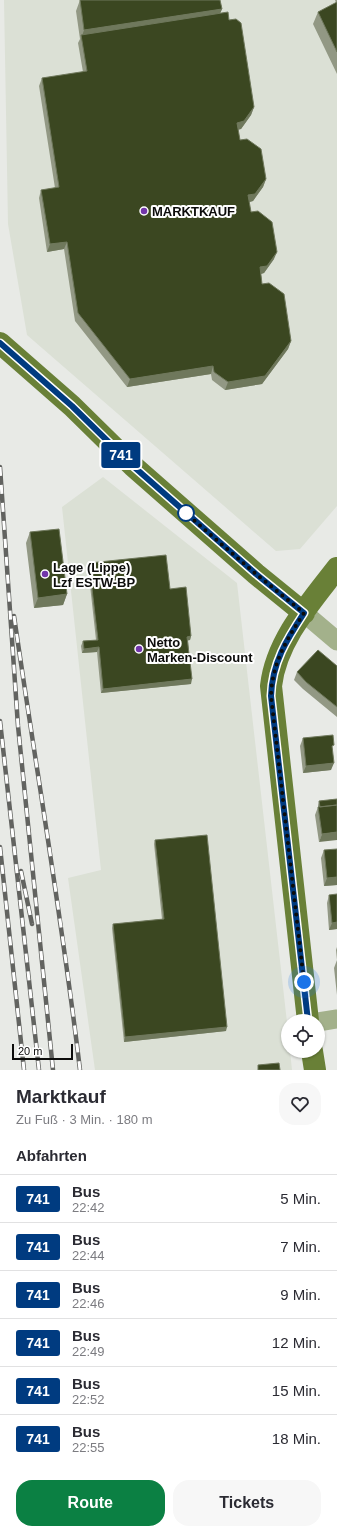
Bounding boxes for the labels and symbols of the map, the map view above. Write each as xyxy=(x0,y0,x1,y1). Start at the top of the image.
place label: MARKTKAUF xyxy=(152,204,235,219)
marker: MARKTKAUF xyxy=(139,206,149,216)
line badge: 741 xyxy=(98,442,144,468)
unlabelled marker xyxy=(177,504,195,522)
place label: Lage (Lippe) Lzf ESTW-BP xyxy=(53,560,135,590)
marker: Lage (Lippe) Lzf ESTW-BP xyxy=(40,569,50,579)
place label: Netto Marken-Discount xyxy=(147,635,253,665)
marker: Netto Marken-Discount xyxy=(134,644,144,654)
your location xyxy=(294,972,314,992)
scale bar xyxy=(12,1042,73,1061)

